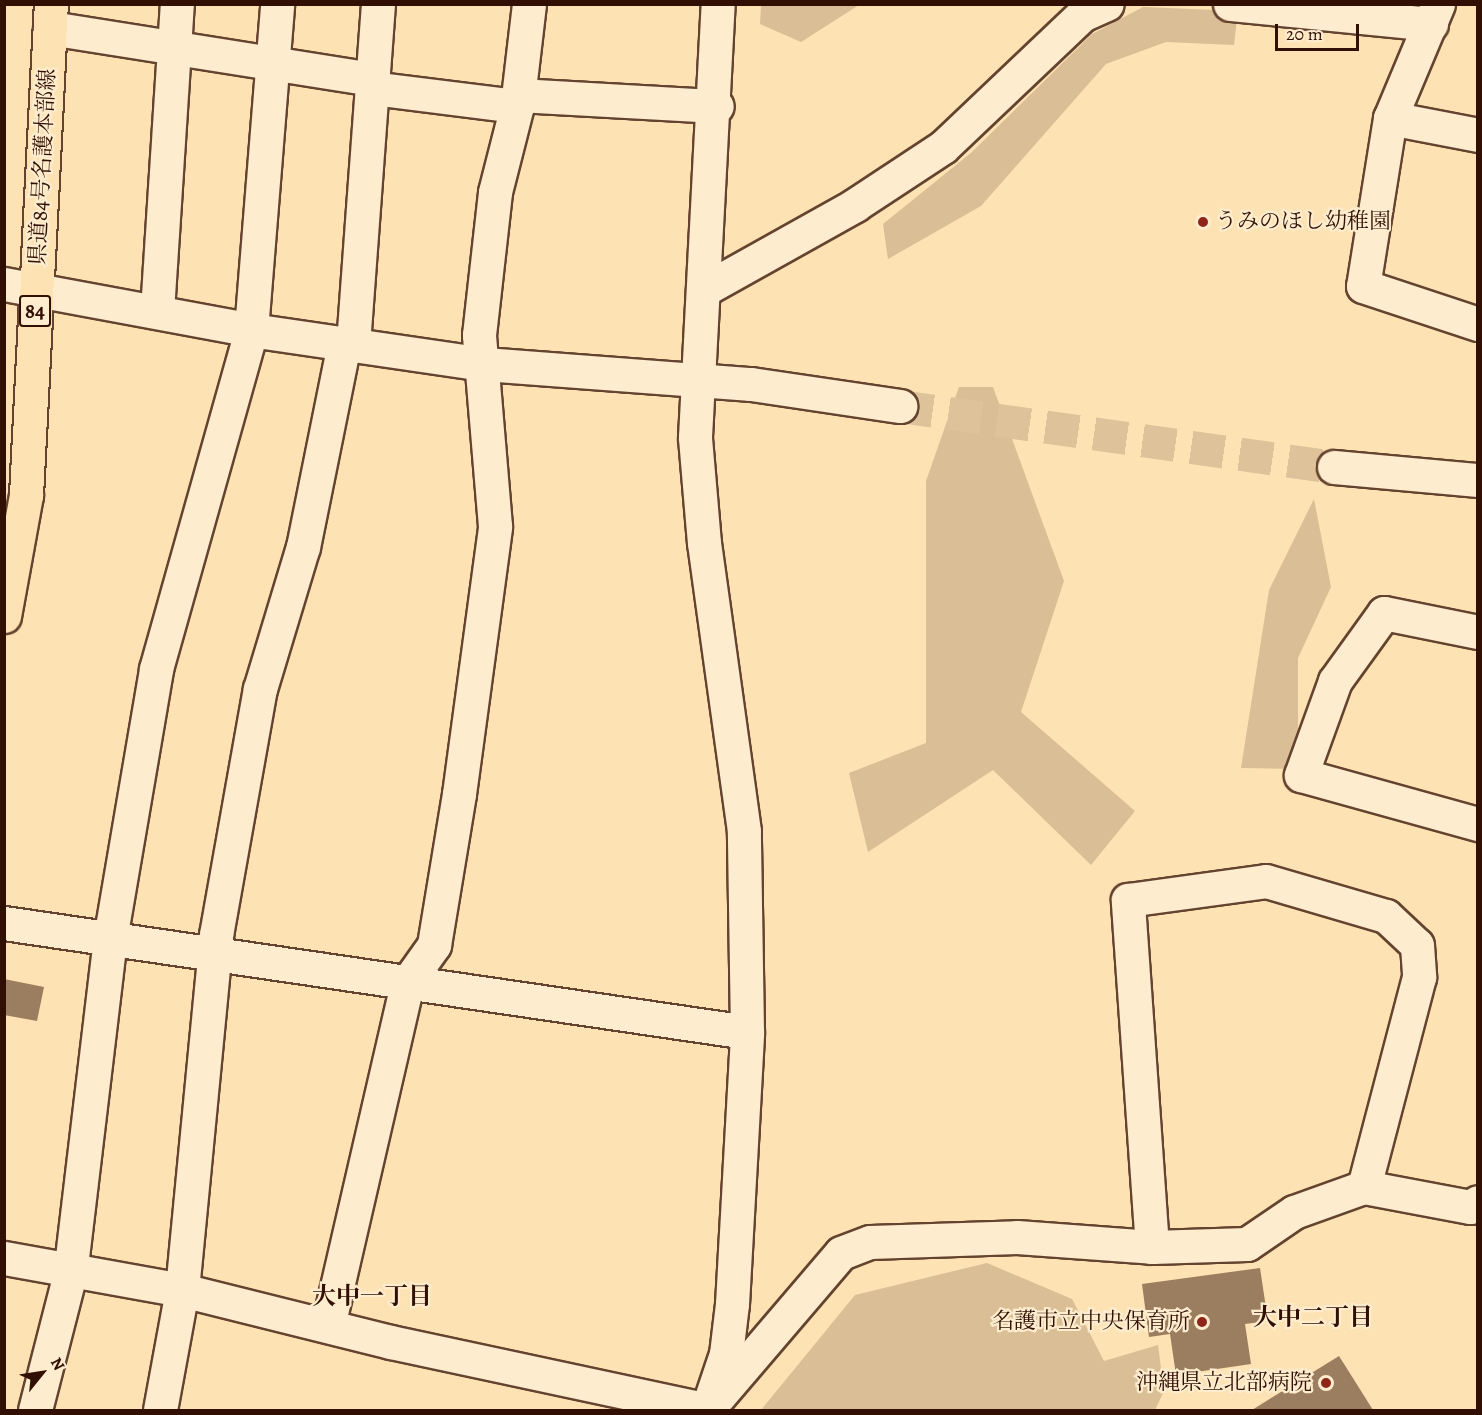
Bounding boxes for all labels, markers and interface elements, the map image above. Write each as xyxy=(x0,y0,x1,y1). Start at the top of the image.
scale bar xyxy=(1278,12,1362,50)
text: 20 m xyxy=(1286,22,1323,46)
street label: 県道84号名護本部線 xyxy=(25,68,61,266)
place label: うみのほし幼稚園 xyxy=(1215,209,1391,235)
marker: うみのほし幼稚園 xyxy=(1196,215,1210,229)
road number: 84 xyxy=(18,293,51,329)
district label: 大中一丁目 xyxy=(312,1283,432,1311)
district label: 大中二丁目 xyxy=(1253,1304,1373,1332)
place label: 名護市立中央保育所 xyxy=(992,1309,1190,1335)
marker: 名護市立中央保育所 xyxy=(1195,1315,1209,1329)
north arrow xyxy=(12,1343,72,1403)
text: N xyxy=(45,1353,70,1375)
place label: 沖縄県立北部病院 xyxy=(1136,1370,1312,1396)
marker: 沖縄県立北部病院 xyxy=(1317,1374,1335,1392)

